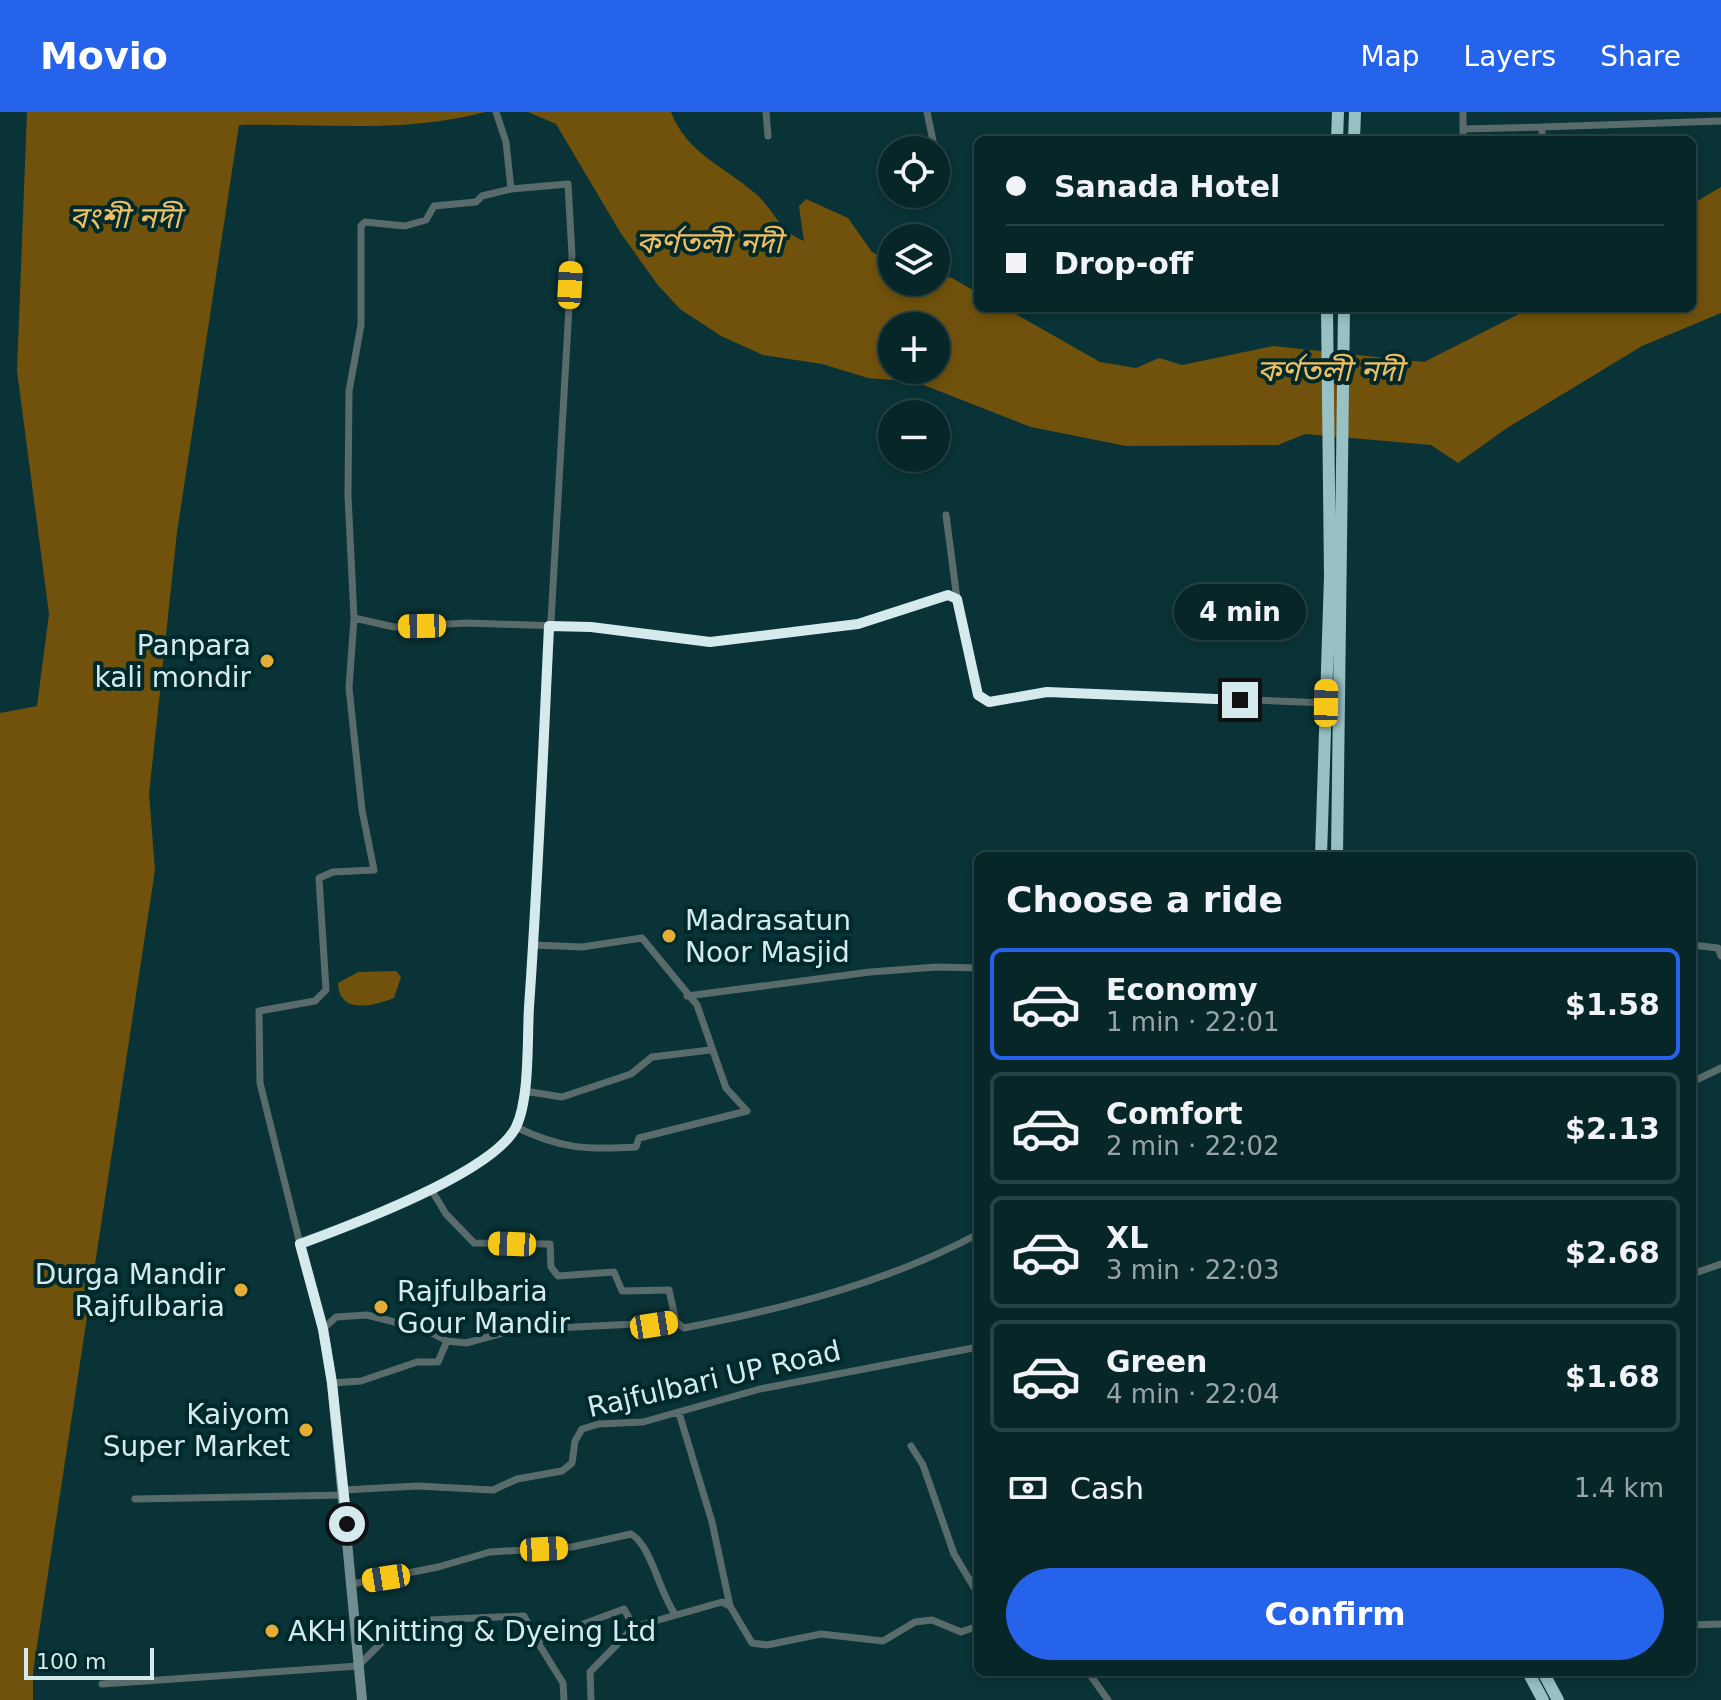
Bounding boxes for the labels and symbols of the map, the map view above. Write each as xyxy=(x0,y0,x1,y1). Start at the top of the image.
water label: বংশী নদী xyxy=(69,200,186,235)
water label: কর্ণতলী নদী xyxy=(636,225,787,260)
car xyxy=(557,260,583,310)
water label: কর্ণতলী নদী xyxy=(1257,353,1408,388)
callout: 4 min xyxy=(1174,584,1306,640)
car xyxy=(398,614,446,638)
place label: Panpara kali mondir xyxy=(94,629,251,694)
marker: Panpara kali mondir xyxy=(258,652,276,670)
car xyxy=(1314,679,1338,727)
route end xyxy=(1222,682,1258,718)
place label: Madrasatun Noor Masjid xyxy=(685,904,851,969)
marker: Madrasatun Noor Masjid xyxy=(660,927,678,945)
car xyxy=(488,1231,536,1257)
place label: Durga Mandir Rajfulbaria xyxy=(35,1258,225,1323)
place label: Rajfulbaria Gour Mandir xyxy=(397,1275,571,1340)
marker: Durga Mandir Rajfulbaria xyxy=(232,1281,250,1299)
marker: Rajfulbaria Gour Mandir xyxy=(372,1298,390,1316)
car xyxy=(628,1309,680,1341)
street label: Rajfulbari UP Road xyxy=(584,1334,844,1424)
place label: Kaiyom Super Market xyxy=(103,1398,290,1463)
marker: Kaiyom Super Market xyxy=(297,1421,315,1439)
route start xyxy=(329,1506,365,1542)
car xyxy=(519,1536,569,1562)
car xyxy=(360,1562,412,1594)
place label: AKH Knitting & Dyeing Ltd xyxy=(288,1615,656,1648)
marker: AKH Knitting & Dyeing Ltd xyxy=(263,1622,281,1640)
scale bar xyxy=(24,1644,154,1680)

